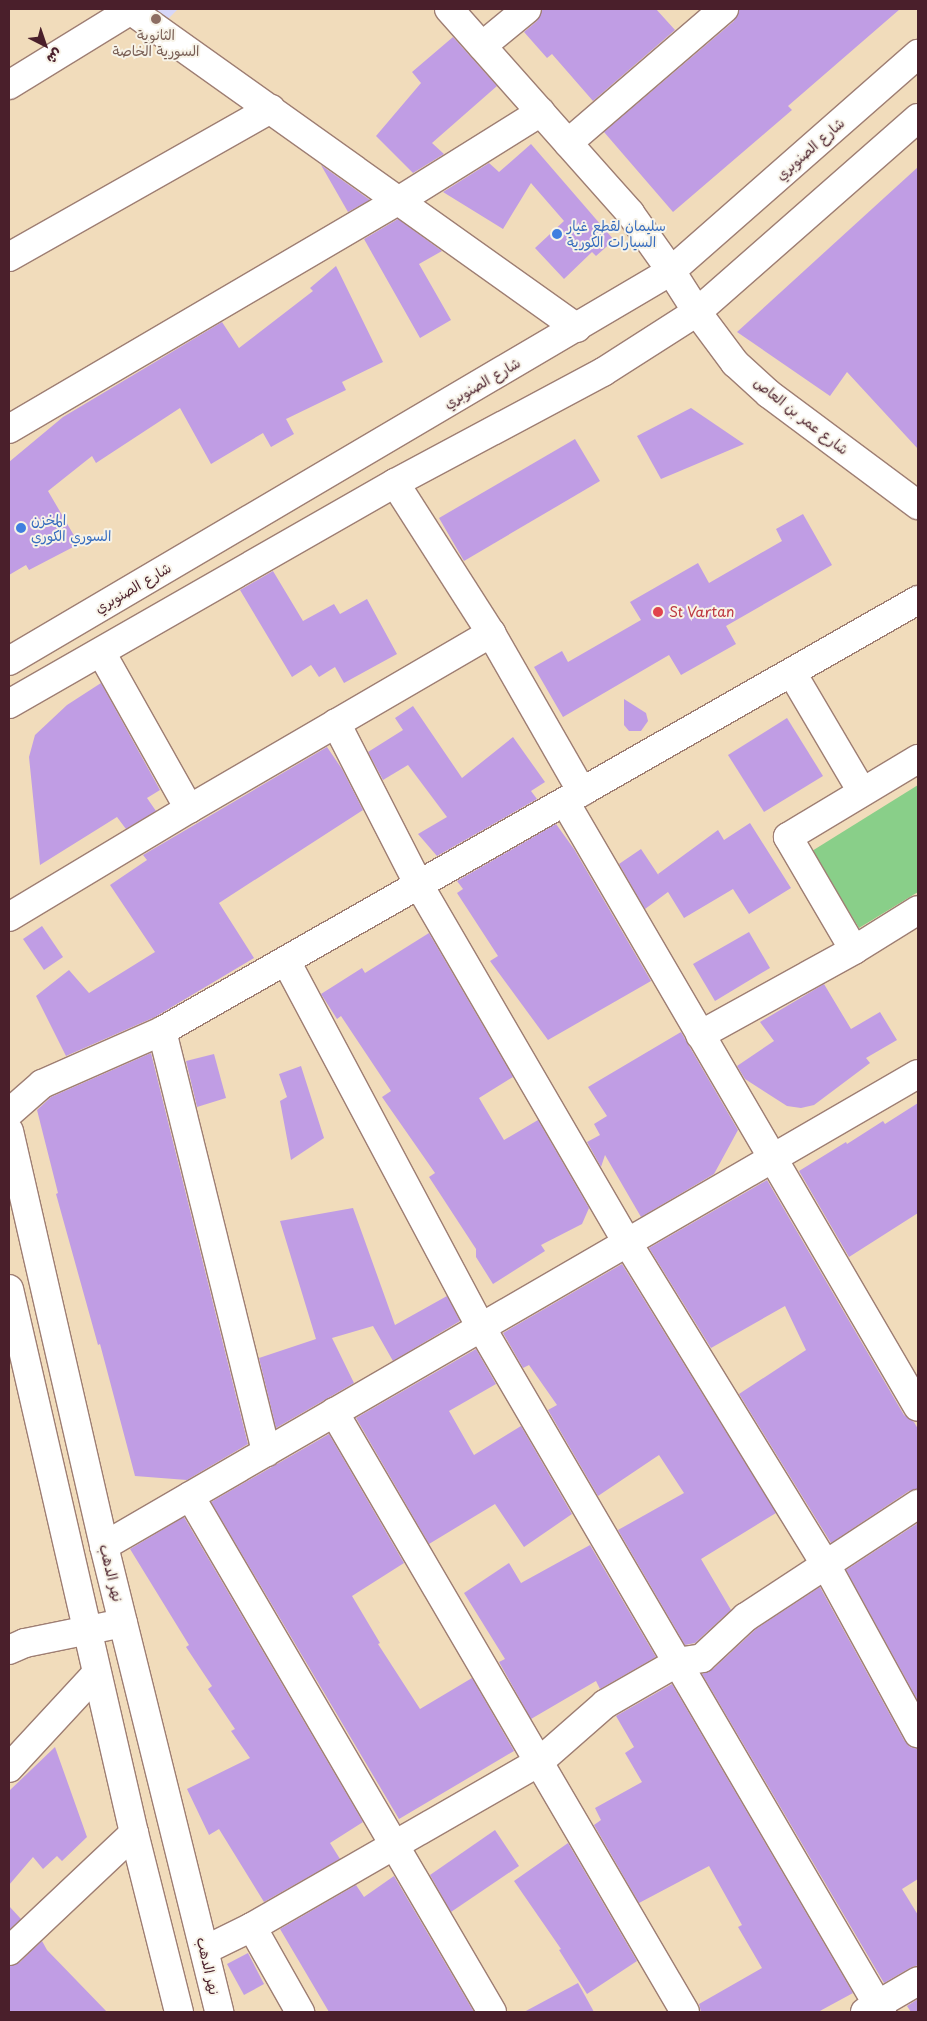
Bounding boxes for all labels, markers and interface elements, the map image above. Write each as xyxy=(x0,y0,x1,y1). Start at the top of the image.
marker: الثانوية السورية الخاصة xyxy=(150,13,162,25)
north arrow xyxy=(20,20,70,70)
place label: الثانوية السورية الخاصة xyxy=(112,27,200,59)
text: ش xyxy=(42,44,68,70)
street label: شارع الصنوبري xyxy=(772,115,848,183)
place label: سليمان لقطع غيار السيارات الكورية xyxy=(567,218,666,250)
marker: سليمان لقطع غيار السيارات الكورية xyxy=(551,228,563,240)
street label: شارع الصنوبري xyxy=(441,354,523,412)
street label: شارع عمر بن العاص xyxy=(750,374,852,458)
place label: المخزن السوري الكوري xyxy=(31,512,111,544)
marker: المخزن السوري الكوري xyxy=(15,522,27,534)
street label: شارع الصنوبري xyxy=(92,559,174,617)
place label: St Vartan xyxy=(669,604,735,620)
marker: St Vartan xyxy=(651,605,665,619)
street label: نهر الدهب xyxy=(96,1543,126,1603)
street label: نهر الدهب xyxy=(193,1936,223,1996)

